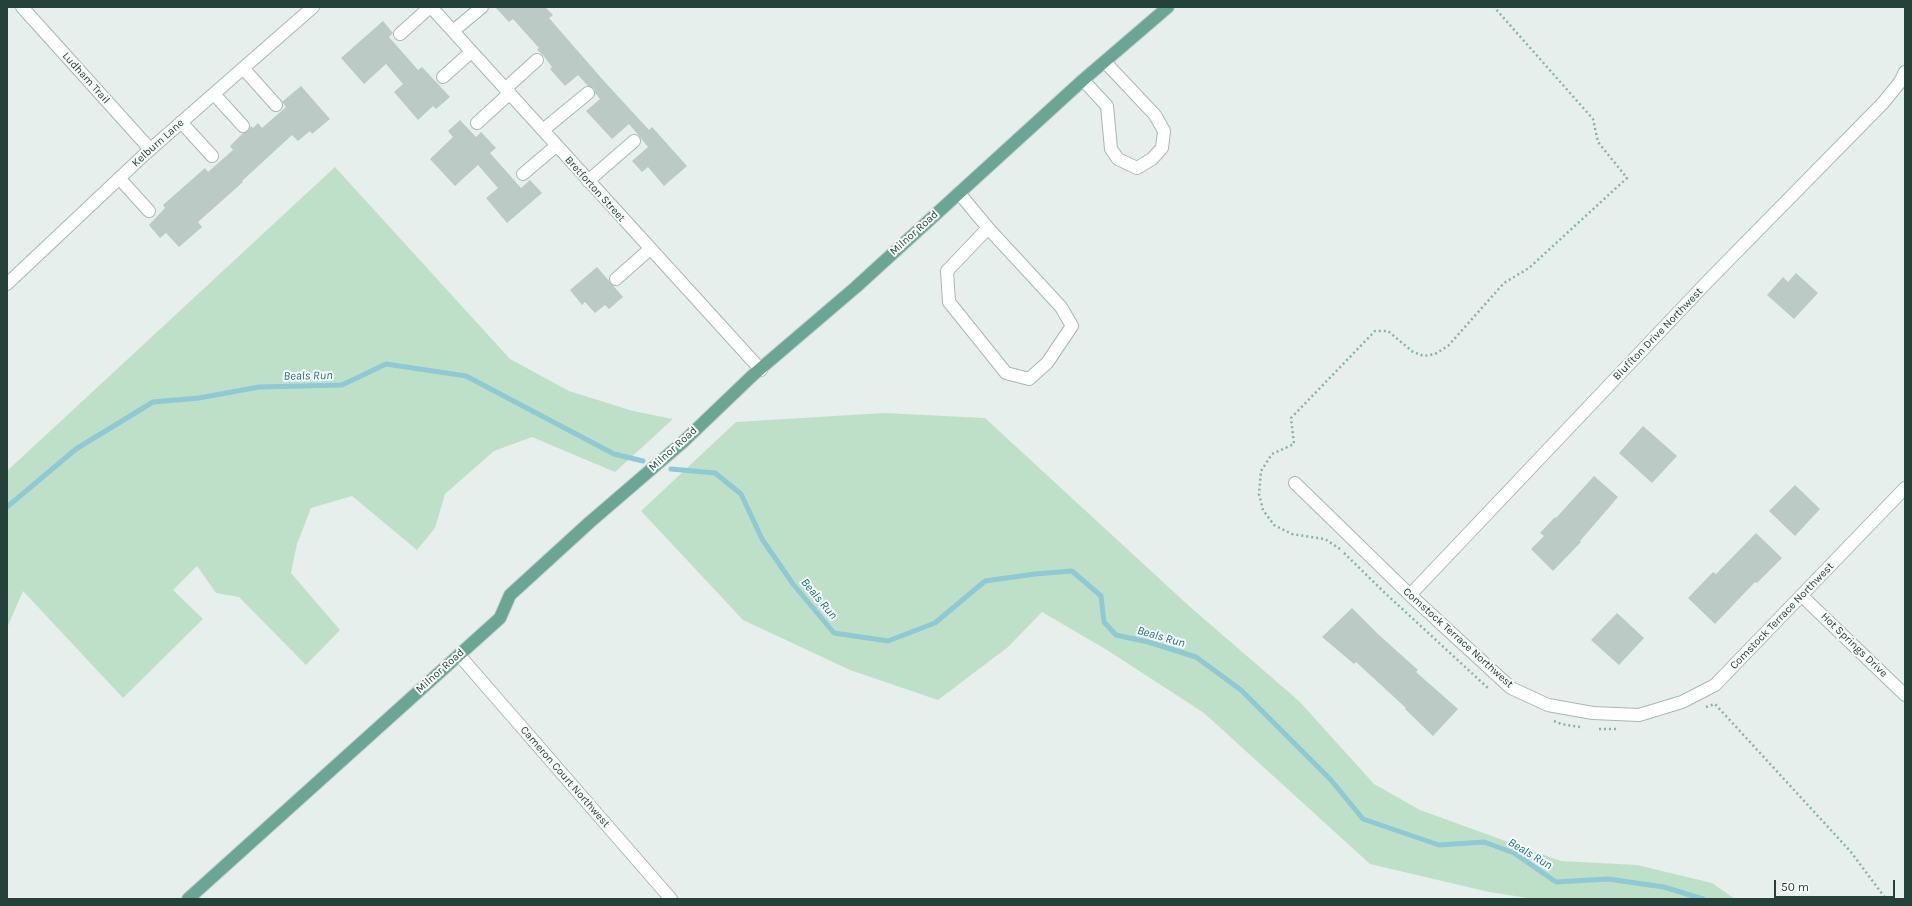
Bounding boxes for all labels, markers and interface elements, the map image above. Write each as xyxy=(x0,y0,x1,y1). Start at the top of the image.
street label: Ludham Trail xyxy=(59,49,113,107)
street label: Kelburn Lane xyxy=(129,116,187,170)
street label: Bretforton Street xyxy=(562,153,628,225)
street label: Milnor Road xyxy=(887,208,941,258)
street label: Bluffton Drive Northwest xyxy=(1610,285,1706,383)
water label: Beals Run xyxy=(283,368,333,384)
street label: Milnor Road xyxy=(646,424,700,474)
street label: Comstock Terrace Northwest xyxy=(1727,560,1837,672)
water label: Beals Run xyxy=(798,575,840,623)
street label: Comstock Terrace Northwest xyxy=(1400,585,1516,691)
street label: Hot Springs Drive xyxy=(1818,610,1890,680)
water label: Beals Run xyxy=(1135,623,1187,651)
street label: Milnor Road xyxy=(413,646,467,696)
street label: Cameron Court Northwest xyxy=(517,724,613,830)
water label: Beals Run xyxy=(1505,835,1555,873)
scale bar xyxy=(1776,872,1897,898)
text: 50 m xyxy=(1781,880,1809,894)

